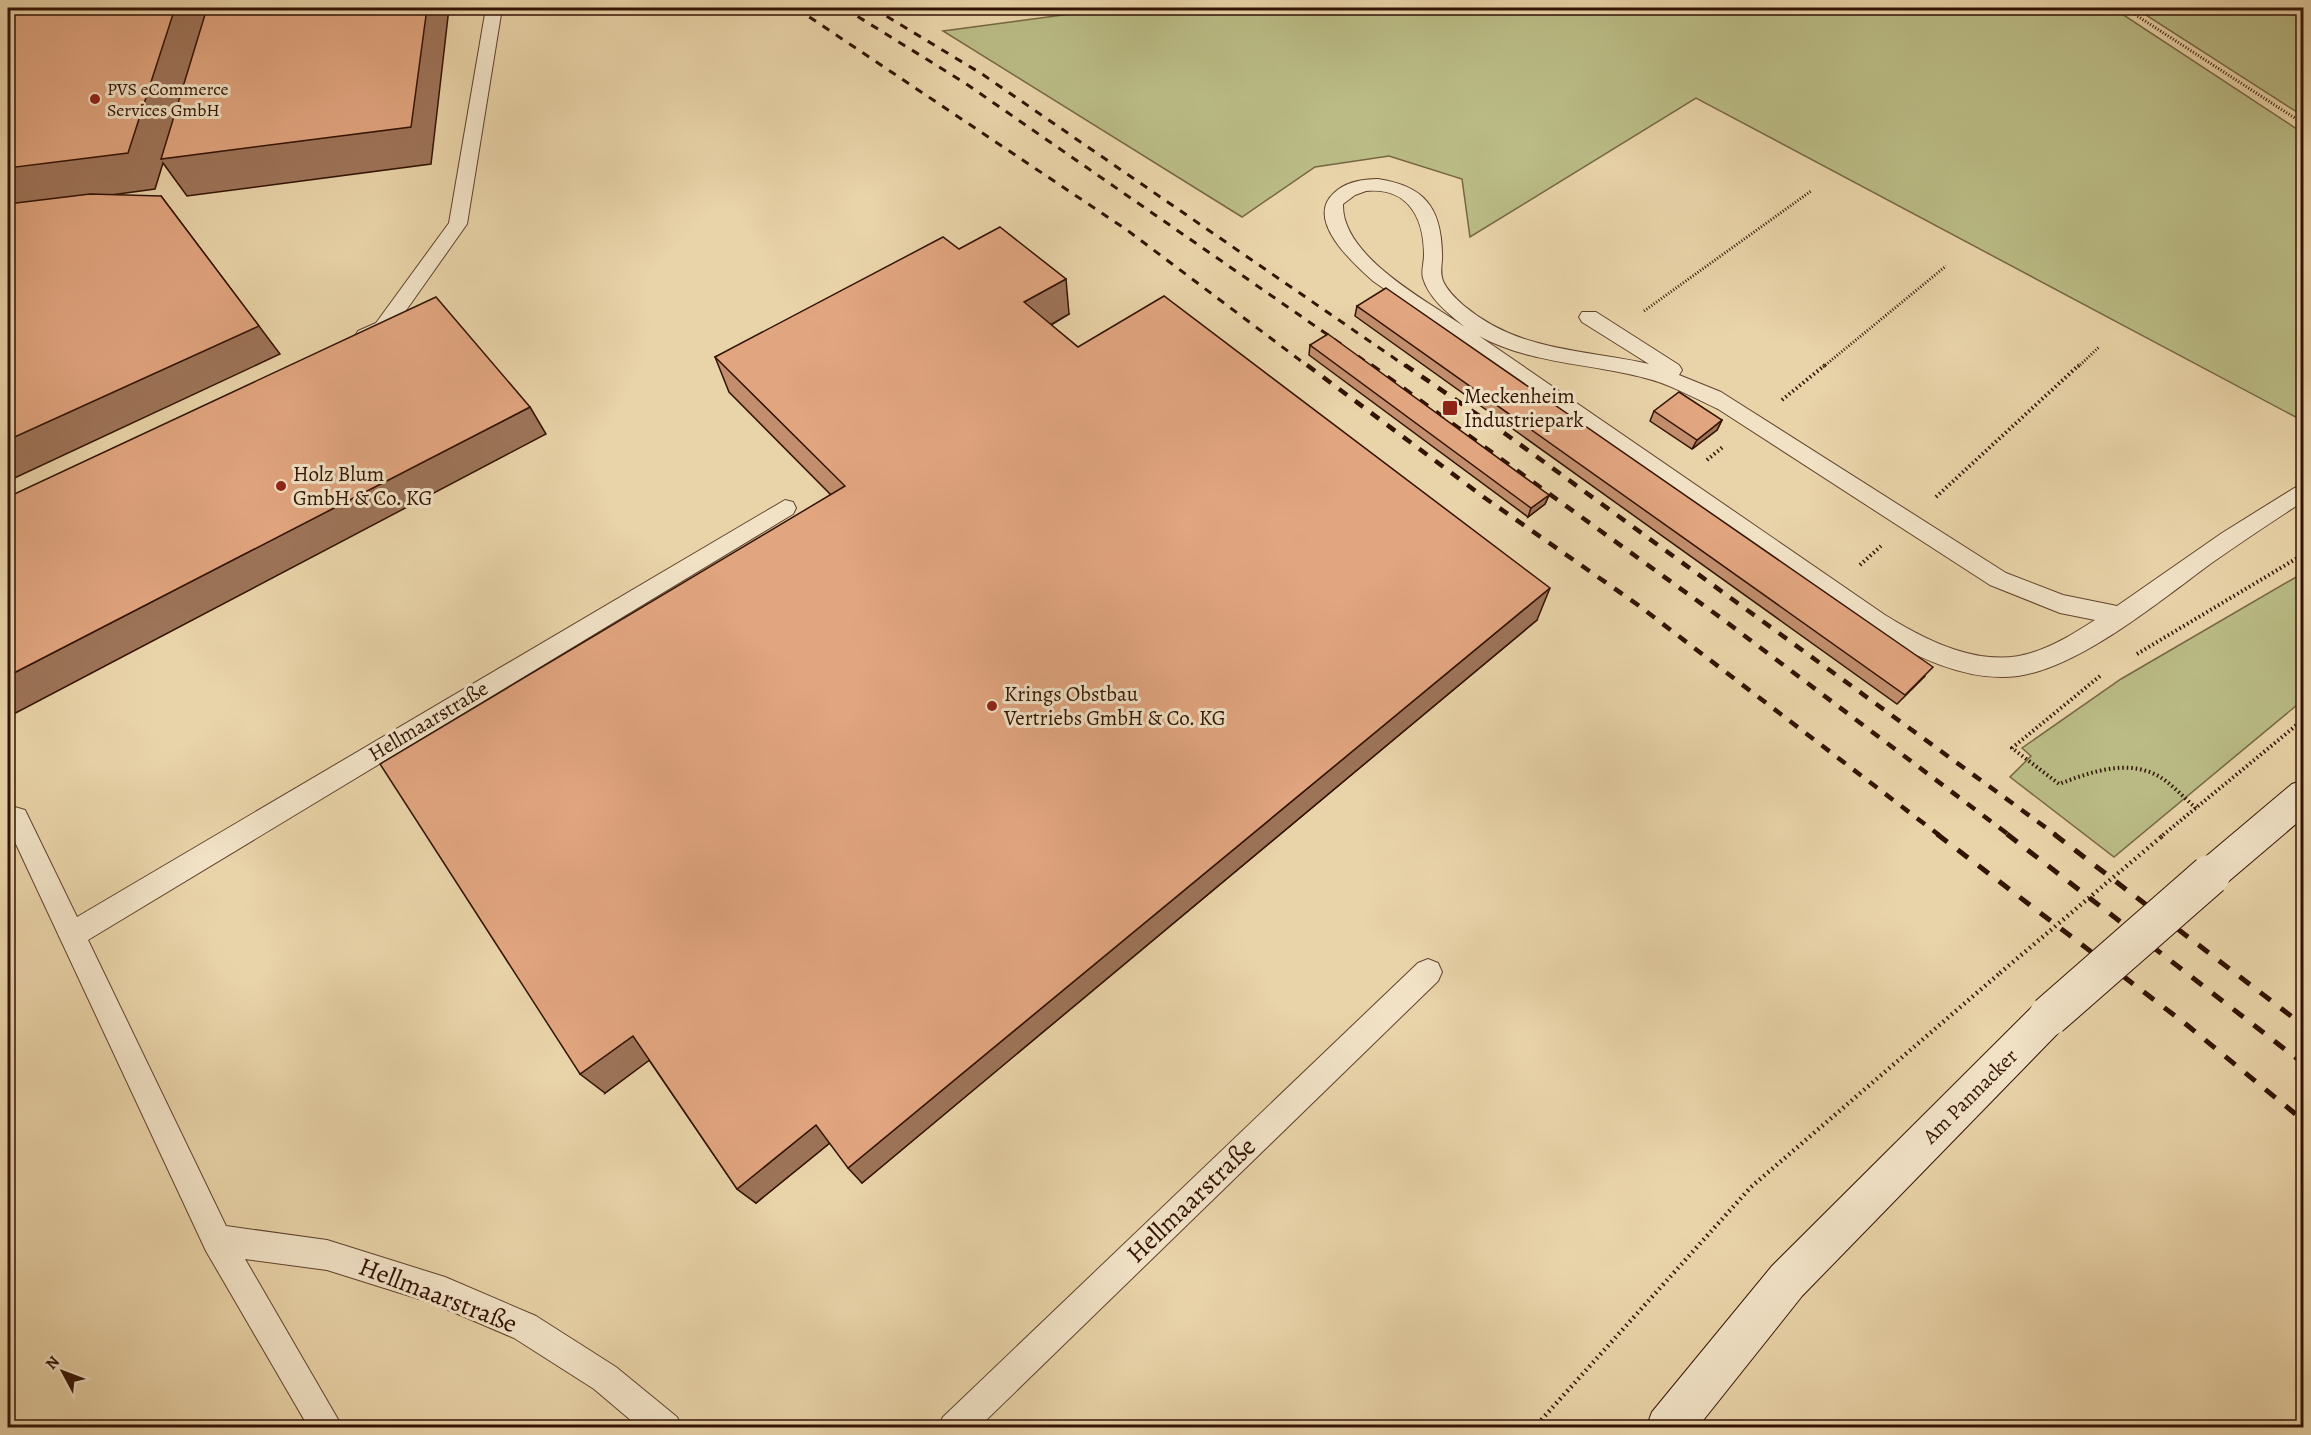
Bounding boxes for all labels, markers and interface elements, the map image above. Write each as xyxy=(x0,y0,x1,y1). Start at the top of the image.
place label: PVS eCommerce Services GmbH xyxy=(107,77,229,122)
marker: PVS eCommerce Services GmbH xyxy=(88,92,102,106)
place label: Meckenheim Industriepark xyxy=(1464,382,1584,434)
marker: Meckenheim Industriepark xyxy=(1441,399,1459,417)
place label: Holz Blum GmbH & Co. KG xyxy=(293,460,432,512)
marker: Holz Blum GmbH & Co. KG xyxy=(274,479,288,493)
street label: Hellmaarstraße xyxy=(363,674,493,768)
place label: Krings Obstbau Vertriebs GmbH & Co. KG xyxy=(1003,680,1226,732)
marker: Krings Obstbau Vertriebs GmbH & Co. KG xyxy=(985,699,999,713)
street label: Am Pannacker xyxy=(1916,1042,2024,1150)
street label: Hellmaarstraße xyxy=(1119,1129,1263,1271)
street label: Hellmaarstraße xyxy=(354,1249,522,1341)
north arrow xyxy=(33,1342,93,1402)
text: N xyxy=(40,1351,65,1374)

